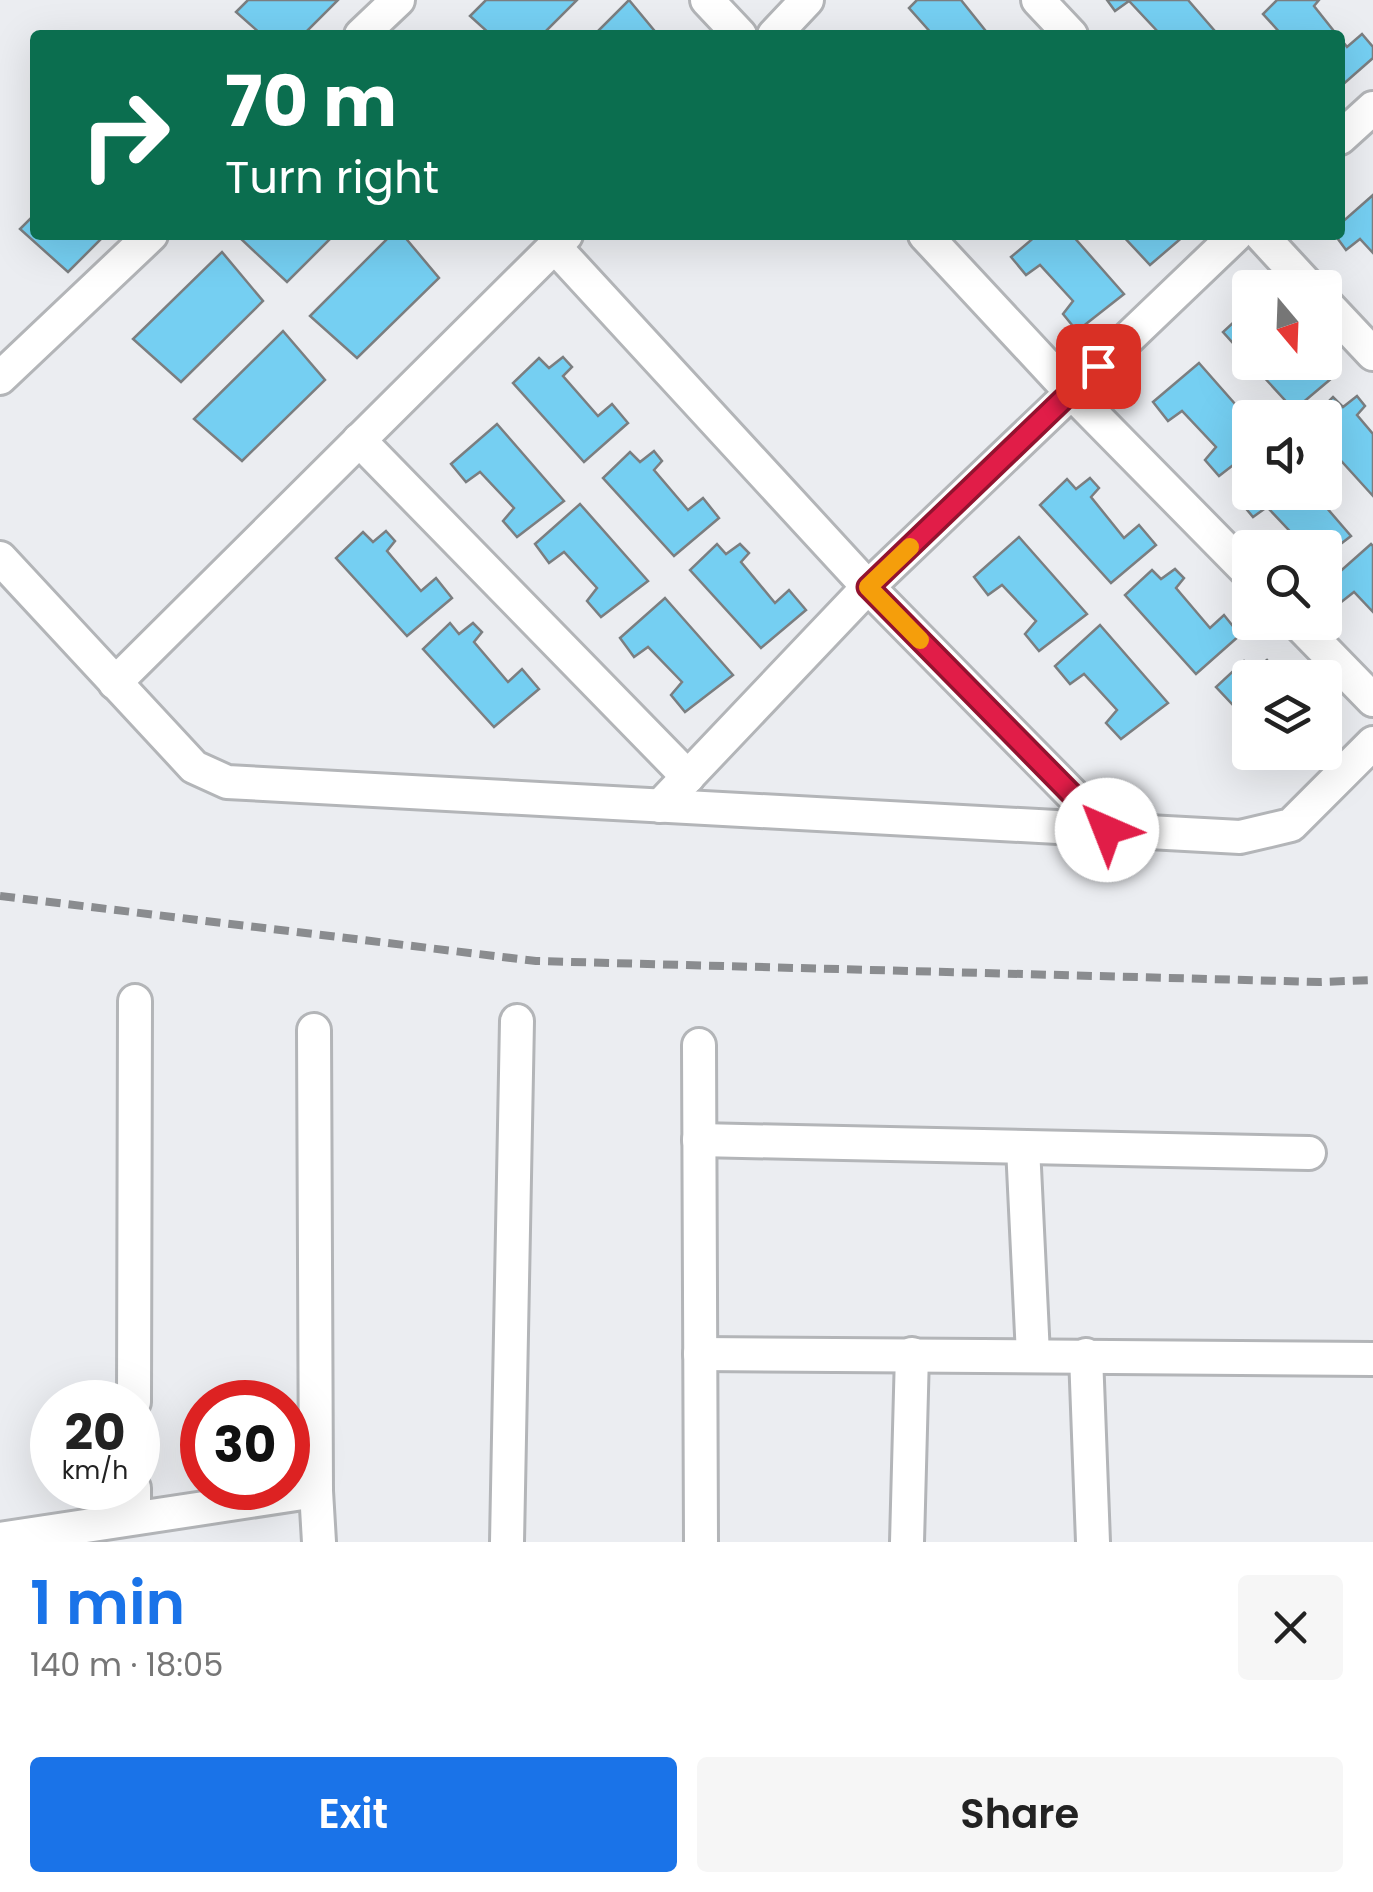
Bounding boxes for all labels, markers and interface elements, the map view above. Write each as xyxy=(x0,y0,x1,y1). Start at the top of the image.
text: 70 m xyxy=(225,52,397,151)
icon: right xyxy=(60,70,190,200)
text: Turn right xyxy=(225,146,439,209)
north arrow xyxy=(1232,270,1342,380)
map controls xyxy=(1232,270,1342,770)
pin xyxy=(1056,324,1141,409)
icon: arrive xyxy=(1071,339,1126,394)
button: sound xyxy=(1232,400,1342,510)
button: search xyxy=(1232,530,1342,640)
button: layers xyxy=(1232,660,1342,770)
position arrow xyxy=(1055,778,1159,882)
speed limit sign: 30 xyxy=(180,1380,310,1510)
text: 20 xyxy=(64,1397,126,1468)
text: km/h xyxy=(62,1453,128,1488)
text: 1 min xyxy=(30,1561,185,1645)
button: close xyxy=(1238,1575,1343,1680)
text: 140 m · 18:05 xyxy=(30,1642,223,1687)
button: Exit xyxy=(30,1757,677,1872)
button: Share xyxy=(697,1757,1343,1872)

